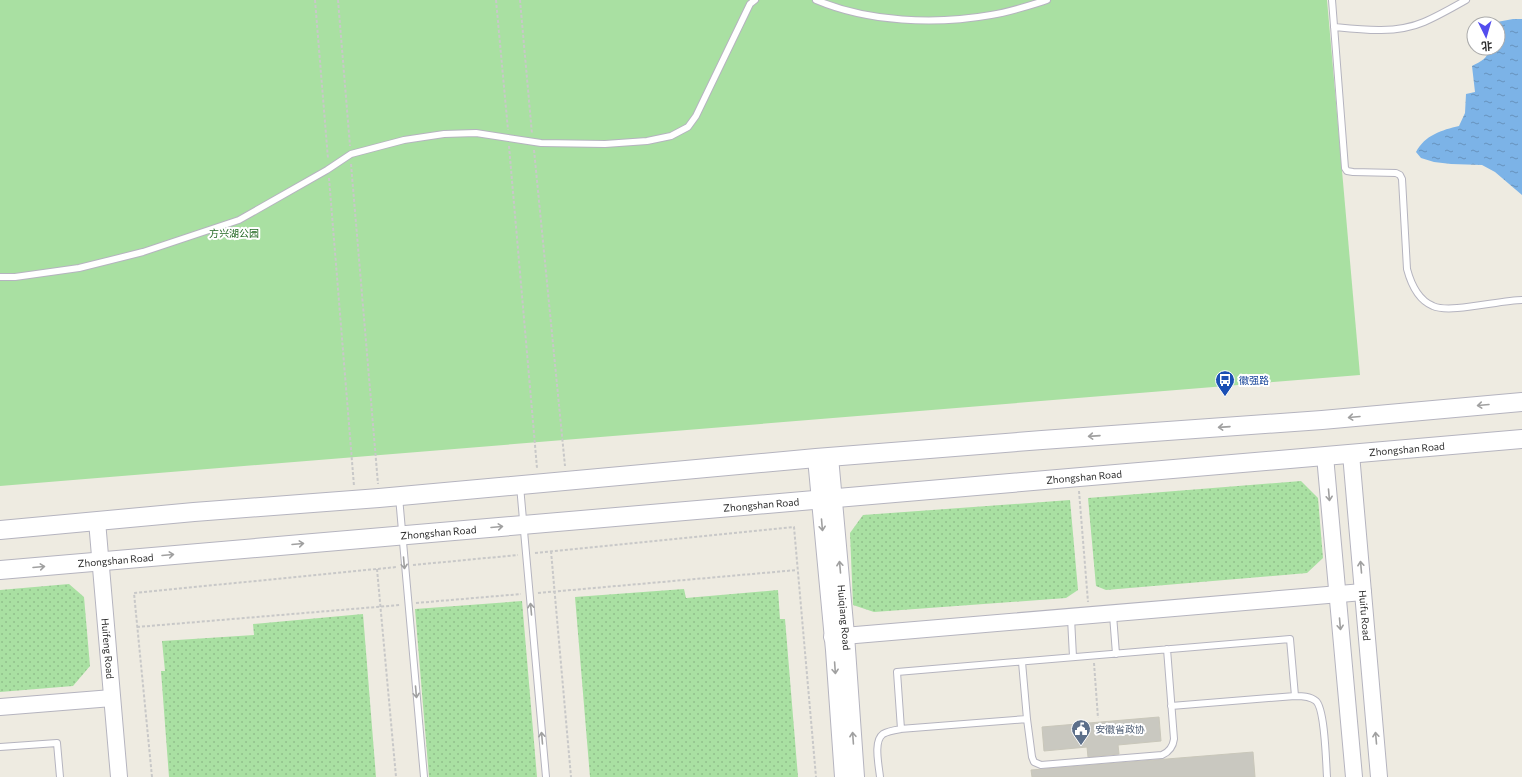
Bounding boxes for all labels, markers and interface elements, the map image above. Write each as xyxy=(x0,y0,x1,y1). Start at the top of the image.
north arrow xyxy=(1466,16,1506,56)
text: 北 xyxy=(1481,40,1493,53)
park label: 方兴湖公园 xyxy=(209,227,259,239)
bus stop icon: 徽强路 xyxy=(1214,369,1236,397)
place label: 徽强路 xyxy=(1239,374,1269,386)
one-way arrow xyxy=(1477,402,1490,409)
one-way arrow xyxy=(1348,413,1361,421)
one-way arrow xyxy=(1218,424,1231,431)
one-way arrow xyxy=(1088,433,1101,440)
street label: Zhongshan Road xyxy=(1368,440,1445,458)
street label: Zhongshan Road xyxy=(1046,467,1123,486)
one-way arrow xyxy=(1325,488,1333,501)
street label: Zhongshan Road xyxy=(723,495,800,514)
one-way arrow xyxy=(818,518,825,531)
street label: Zhongshan Road xyxy=(400,523,477,542)
one-way arrow xyxy=(490,524,503,531)
one-way arrow xyxy=(291,541,304,548)
street label: Zhongshan Road xyxy=(77,551,154,569)
one-way arrow xyxy=(161,552,174,559)
one-way arrow xyxy=(401,556,408,569)
one-way arrow xyxy=(836,561,843,574)
one-way arrow xyxy=(1357,561,1364,574)
one-way arrow xyxy=(32,563,45,570)
street label: Huiqiang Road xyxy=(835,584,853,651)
street label: Huifu Road xyxy=(1357,590,1373,641)
one-way arrow xyxy=(527,603,535,616)
one-way arrow xyxy=(1337,617,1344,630)
street label: Huifeng Road xyxy=(99,618,117,680)
one-way arrow xyxy=(832,661,839,674)
one-way arrow xyxy=(413,685,420,698)
public building icon: 安徽省政协 xyxy=(1070,718,1092,746)
place label: 安徽省政协 xyxy=(1095,723,1145,735)
one-way arrow xyxy=(539,732,546,745)
one-way arrow xyxy=(850,732,857,745)
one-way arrow xyxy=(1372,732,1379,745)

